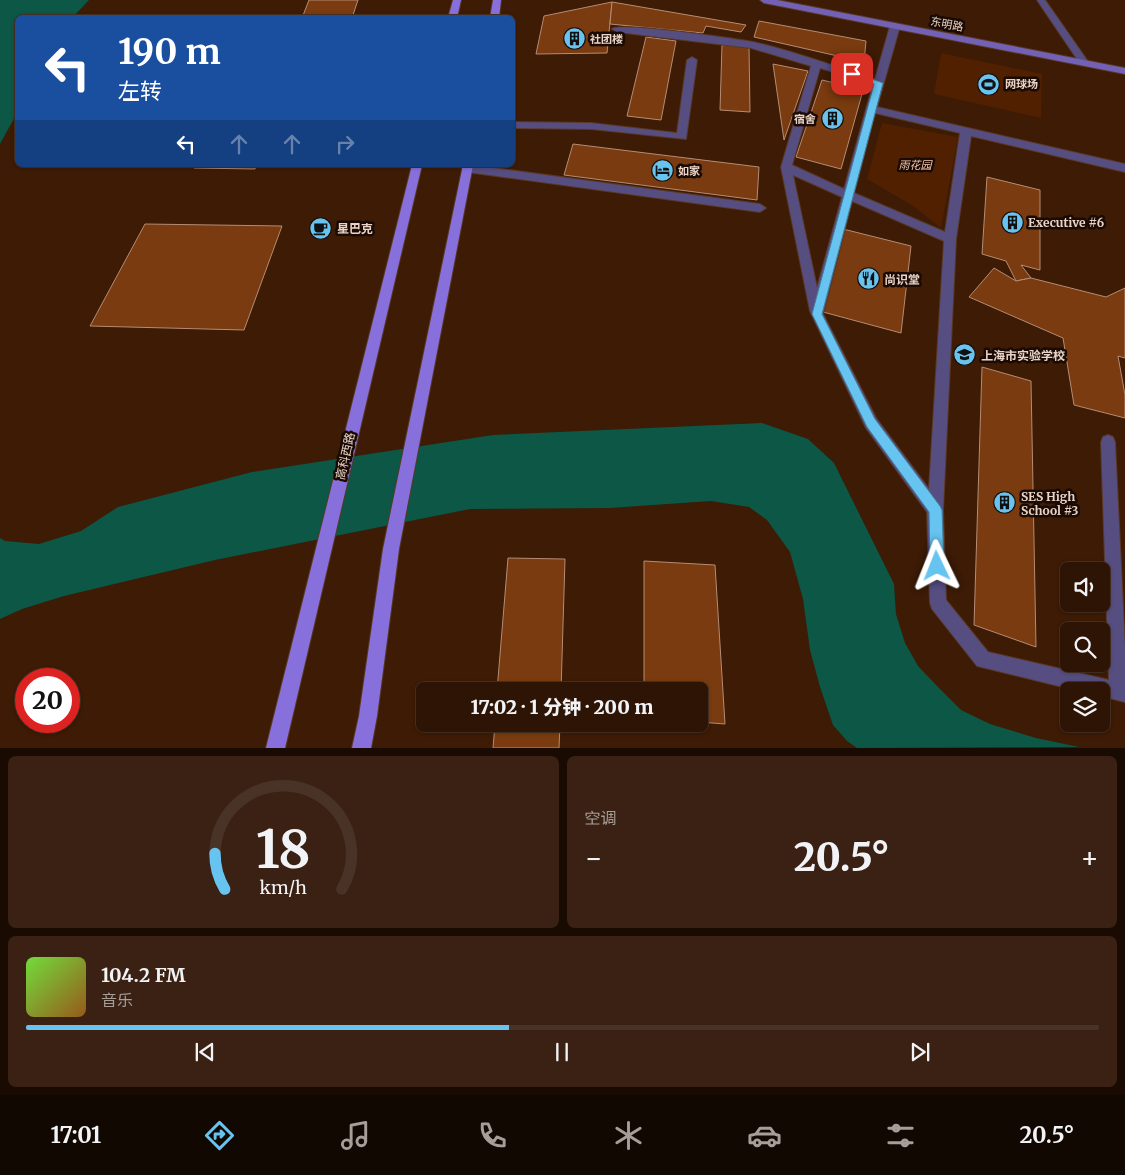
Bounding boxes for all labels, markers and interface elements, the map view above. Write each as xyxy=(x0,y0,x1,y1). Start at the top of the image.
street label: 东明路 xyxy=(929,14,965,34)
building icon: 社团楼 xyxy=(562,27,586,51)
text: 190 m xyxy=(118,30,221,74)
place label: 社团楼 xyxy=(590,32,623,46)
icon: left xyxy=(35,35,100,100)
pin xyxy=(831,53,873,95)
icon: arrive xyxy=(838,60,866,88)
sports icon: 网球场 xyxy=(977,72,1001,96)
text: 左转 xyxy=(118,77,162,105)
place label: 网球场 xyxy=(1005,77,1038,91)
building icon: 宿舍 xyxy=(820,107,844,131)
place label: 宿舍 xyxy=(794,112,816,126)
icon: left xyxy=(172,130,200,158)
icon: ahead xyxy=(225,130,253,158)
icon: ahead xyxy=(278,130,306,158)
icon: right xyxy=(331,130,359,158)
park label: 雨花园 xyxy=(899,158,933,172)
hotel icon: 如家 xyxy=(650,159,674,183)
place label: 如家 xyxy=(678,164,700,178)
building icon: Executive #6 xyxy=(1000,210,1024,234)
place label: Executive #6 xyxy=(1028,215,1104,230)
cafe icon: 星巴克 xyxy=(309,216,333,240)
place label: 星巴克 xyxy=(337,221,373,236)
restaurant icon: 尚识堂 xyxy=(856,267,880,291)
place label: 尚识堂 xyxy=(884,272,920,287)
school or university icon: 上海市实验学校 xyxy=(953,343,977,367)
place label: 上海市实验学校 xyxy=(981,348,1065,363)
street label: 高科西路 xyxy=(332,431,358,481)
place label: SES High School #3 xyxy=(1021,489,1079,518)
building icon: SES High School #3 xyxy=(993,491,1017,515)
position arrow xyxy=(910,539,962,591)
map controls xyxy=(1060,562,1110,732)
button: sound xyxy=(1060,562,1110,612)
button: search xyxy=(1060,622,1110,672)
speed limit sign: 20 xyxy=(15,668,80,733)
button: layers xyxy=(1060,682,1110,732)
text: 17:02 · 1 分钟 · 200 m xyxy=(470,695,654,719)
text: 空调 xyxy=(585,808,617,828)
text: 18 xyxy=(256,817,311,882)
text: 20.5° xyxy=(794,834,890,881)
text: − xyxy=(585,840,603,876)
text: + xyxy=(1080,840,1099,876)
text: km/h xyxy=(260,876,307,899)
text: 104.2 FM xyxy=(101,963,186,987)
text: 音乐 xyxy=(101,990,133,1010)
icon: previous xyxy=(191,1038,219,1066)
icon: pause xyxy=(548,1038,576,1066)
icon: next xyxy=(906,1038,934,1066)
icon: directions xyxy=(202,1118,237,1153)
icon: music xyxy=(338,1118,373,1153)
icon: phone xyxy=(475,1118,510,1153)
icon: climate xyxy=(611,1118,646,1153)
icon: car xyxy=(747,1118,782,1153)
icon: filters xyxy=(883,1118,918,1153)
text: 17:01 xyxy=(51,1121,101,1149)
text: 20.5° xyxy=(1019,1121,1074,1149)

